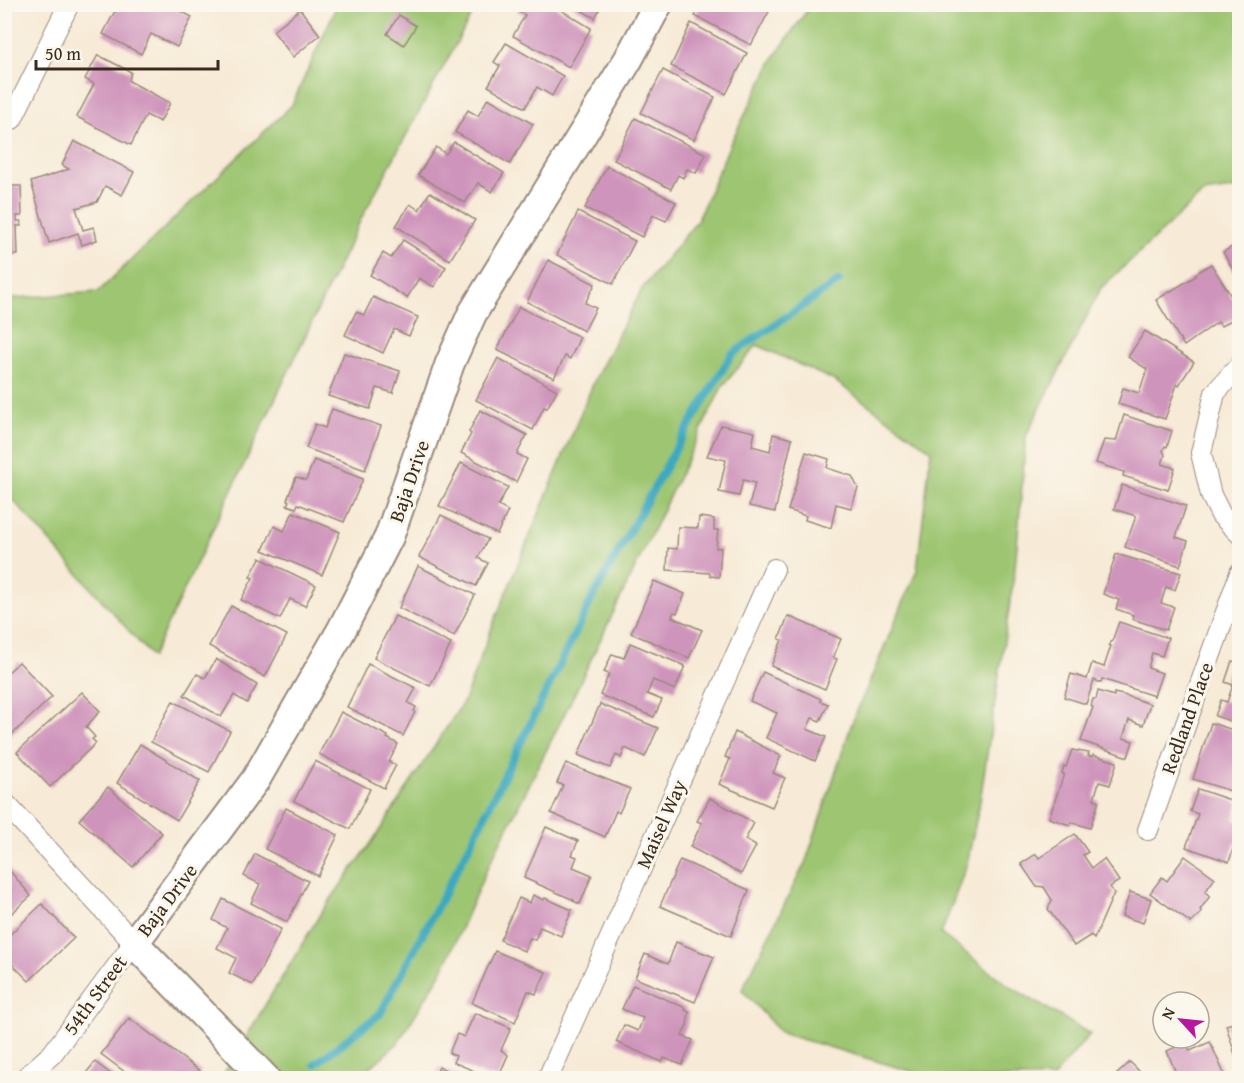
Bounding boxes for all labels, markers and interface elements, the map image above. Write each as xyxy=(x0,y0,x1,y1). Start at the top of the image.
scale bar xyxy=(36,33,218,71)
text: 50 m xyxy=(45,40,81,67)
street label: Baja Drive xyxy=(381,436,436,526)
street label: Redland Place xyxy=(1153,658,1220,778)
street label: Maisel Way xyxy=(628,775,693,873)
street label: Baja Drive xyxy=(129,857,204,942)
street label: 54th Street xyxy=(56,949,134,1041)
north arrow xyxy=(1151,990,1211,1050)
text: N xyxy=(1155,1003,1181,1023)

